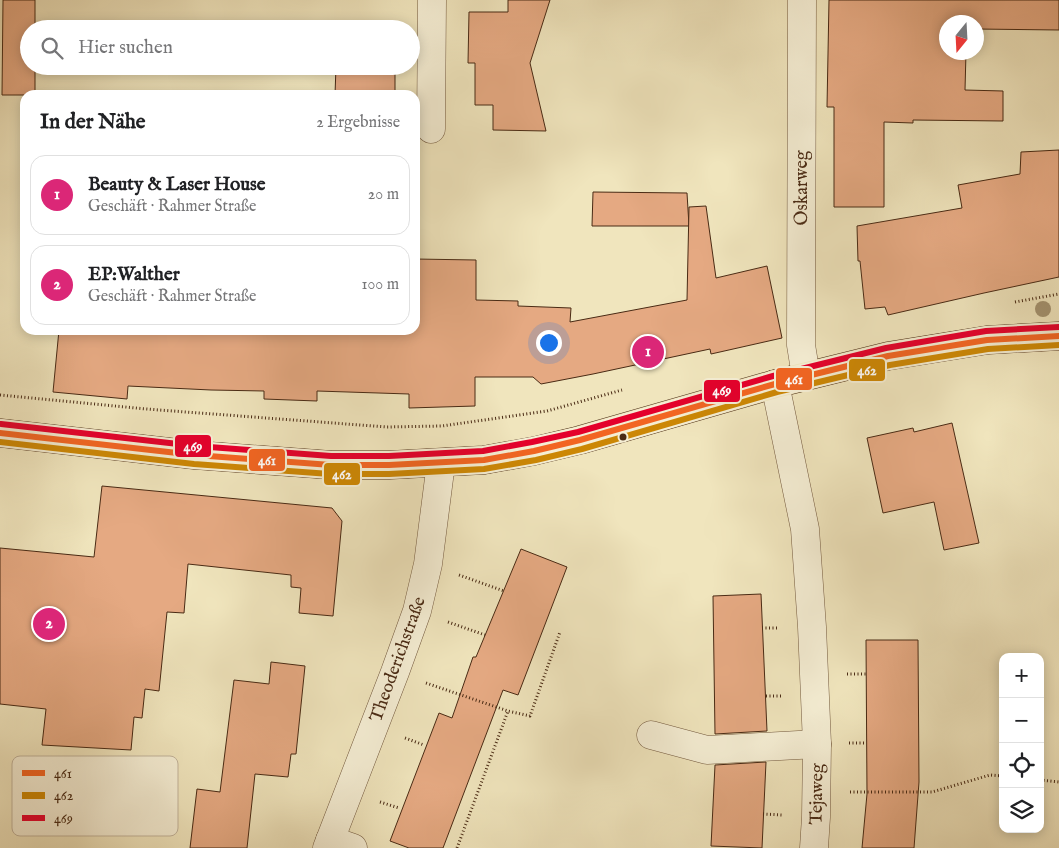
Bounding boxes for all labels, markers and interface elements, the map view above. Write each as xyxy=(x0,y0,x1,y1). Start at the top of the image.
north arrow xyxy=(939,15,984,60)
search box xyxy=(20,20,420,75)
icon: search xyxy=(38,34,66,62)
text: Hier suchen xyxy=(78,36,173,60)
text: In der Nähe xyxy=(40,109,146,136)
text: 2 Ergebnisse xyxy=(316,113,400,133)
street label: Oskarweg xyxy=(791,150,814,226)
text: Beauty & Laser House xyxy=(88,173,265,197)
text: 1 xyxy=(54,185,60,205)
text: 20 m xyxy=(368,185,399,205)
text: Geschäft · Rahmer Straße xyxy=(88,197,256,217)
text: EP:Walther xyxy=(88,263,180,287)
text: 2 xyxy=(53,275,61,295)
text: 100 m xyxy=(362,275,399,295)
text: Geschäft · Rahmer Straße xyxy=(88,287,256,307)
your location xyxy=(536,330,562,356)
pin: 1 xyxy=(632,333,664,371)
line badge: 462 xyxy=(848,358,886,382)
text: 462 xyxy=(857,362,877,380)
line badge: 461 xyxy=(775,367,813,391)
text: 461 xyxy=(785,371,803,389)
line badge: 469 xyxy=(703,379,741,403)
text: 469 xyxy=(713,382,731,400)
unlabelled marker xyxy=(618,432,628,442)
line badge: 469 xyxy=(174,434,212,458)
text: 469 xyxy=(184,438,202,456)
line badge: 461 xyxy=(248,448,286,472)
text: 461 xyxy=(258,452,276,470)
line badge: 462 xyxy=(323,462,361,486)
text: 462 xyxy=(332,466,352,484)
street label: Theoderichstraße xyxy=(365,594,432,725)
pin: 2 xyxy=(33,605,65,643)
map controls xyxy=(999,653,1044,833)
button: + xyxy=(999,653,1044,698)
button: − xyxy=(999,698,1044,743)
button: locate xyxy=(999,743,1044,788)
legend xyxy=(12,756,178,836)
street label: Tejaweg xyxy=(805,763,830,825)
text: 461 xyxy=(54,765,72,783)
text: 462 xyxy=(54,787,74,805)
button: layers xyxy=(999,788,1044,833)
text: 469 xyxy=(54,810,73,828)

